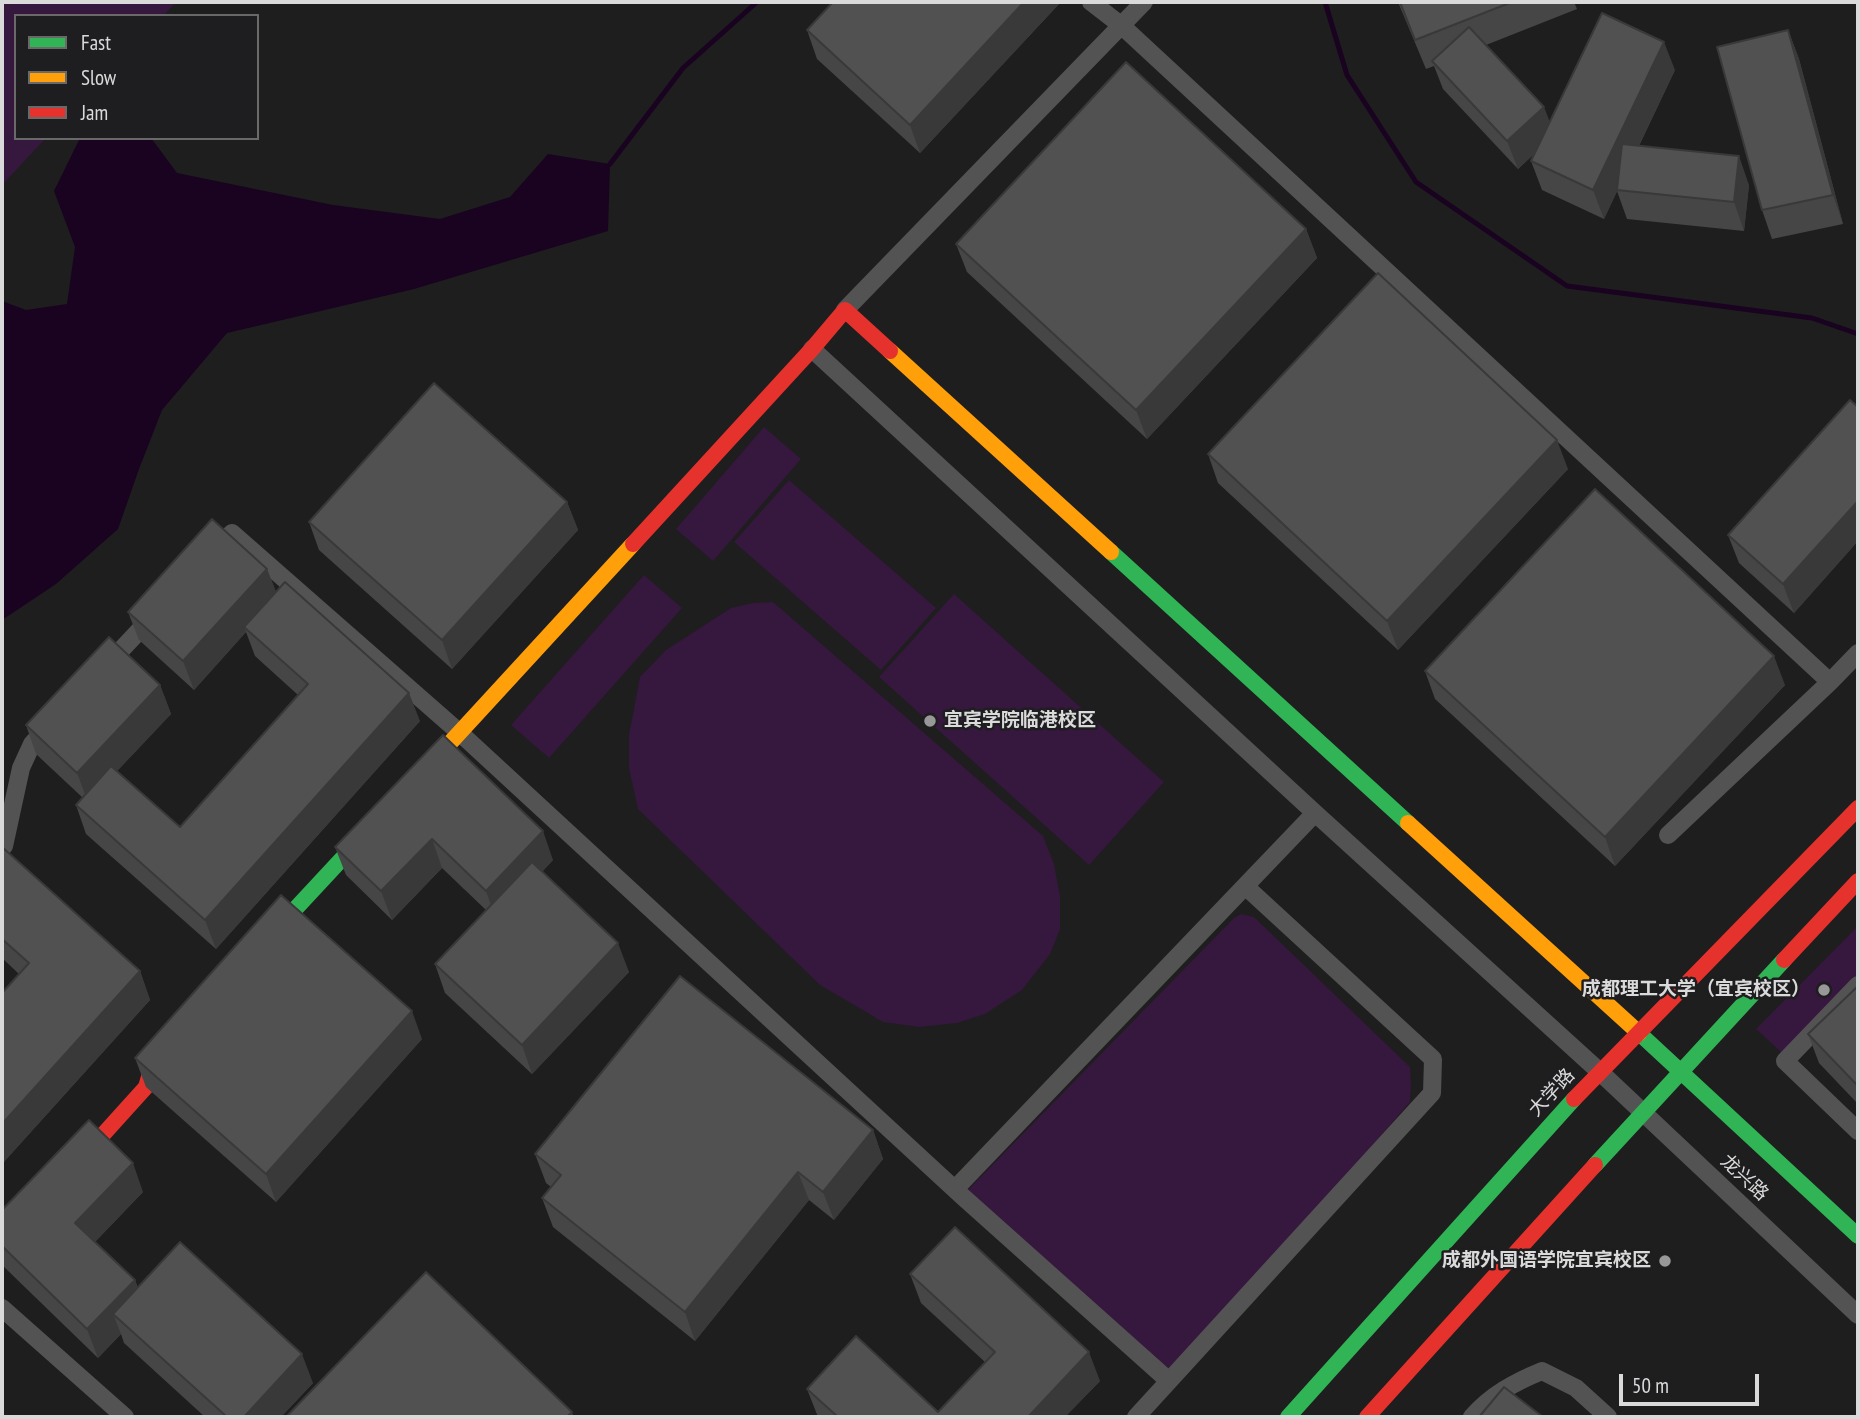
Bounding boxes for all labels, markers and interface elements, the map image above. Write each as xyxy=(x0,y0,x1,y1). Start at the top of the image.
legend xyxy=(14,14,259,140)
text: Fast xyxy=(81,29,111,56)
text: Slow xyxy=(81,64,116,91)
text: Jam xyxy=(81,99,108,126)
place label: 宜宾学院临港校区 xyxy=(944,710,1096,732)
marker: 宜宾学院临港校区 xyxy=(922,713,938,729)
place label: 成都理工大学（宜宾校区） xyxy=(1582,979,1810,1001)
marker: 成都理工大学（宜宾校区） xyxy=(1816,982,1832,998)
street label: 大学路 xyxy=(1524,1064,1580,1122)
street label: 龙兴路 xyxy=(1715,1150,1773,1206)
place label: 成都外国语学院宜宾校区 xyxy=(1442,1250,1651,1272)
marker: 成都外国语学院宜宾校区 xyxy=(1657,1253,1673,1269)
scale bar xyxy=(1622,1360,1762,1404)
text: 50 m xyxy=(1632,1372,1669,1399)

